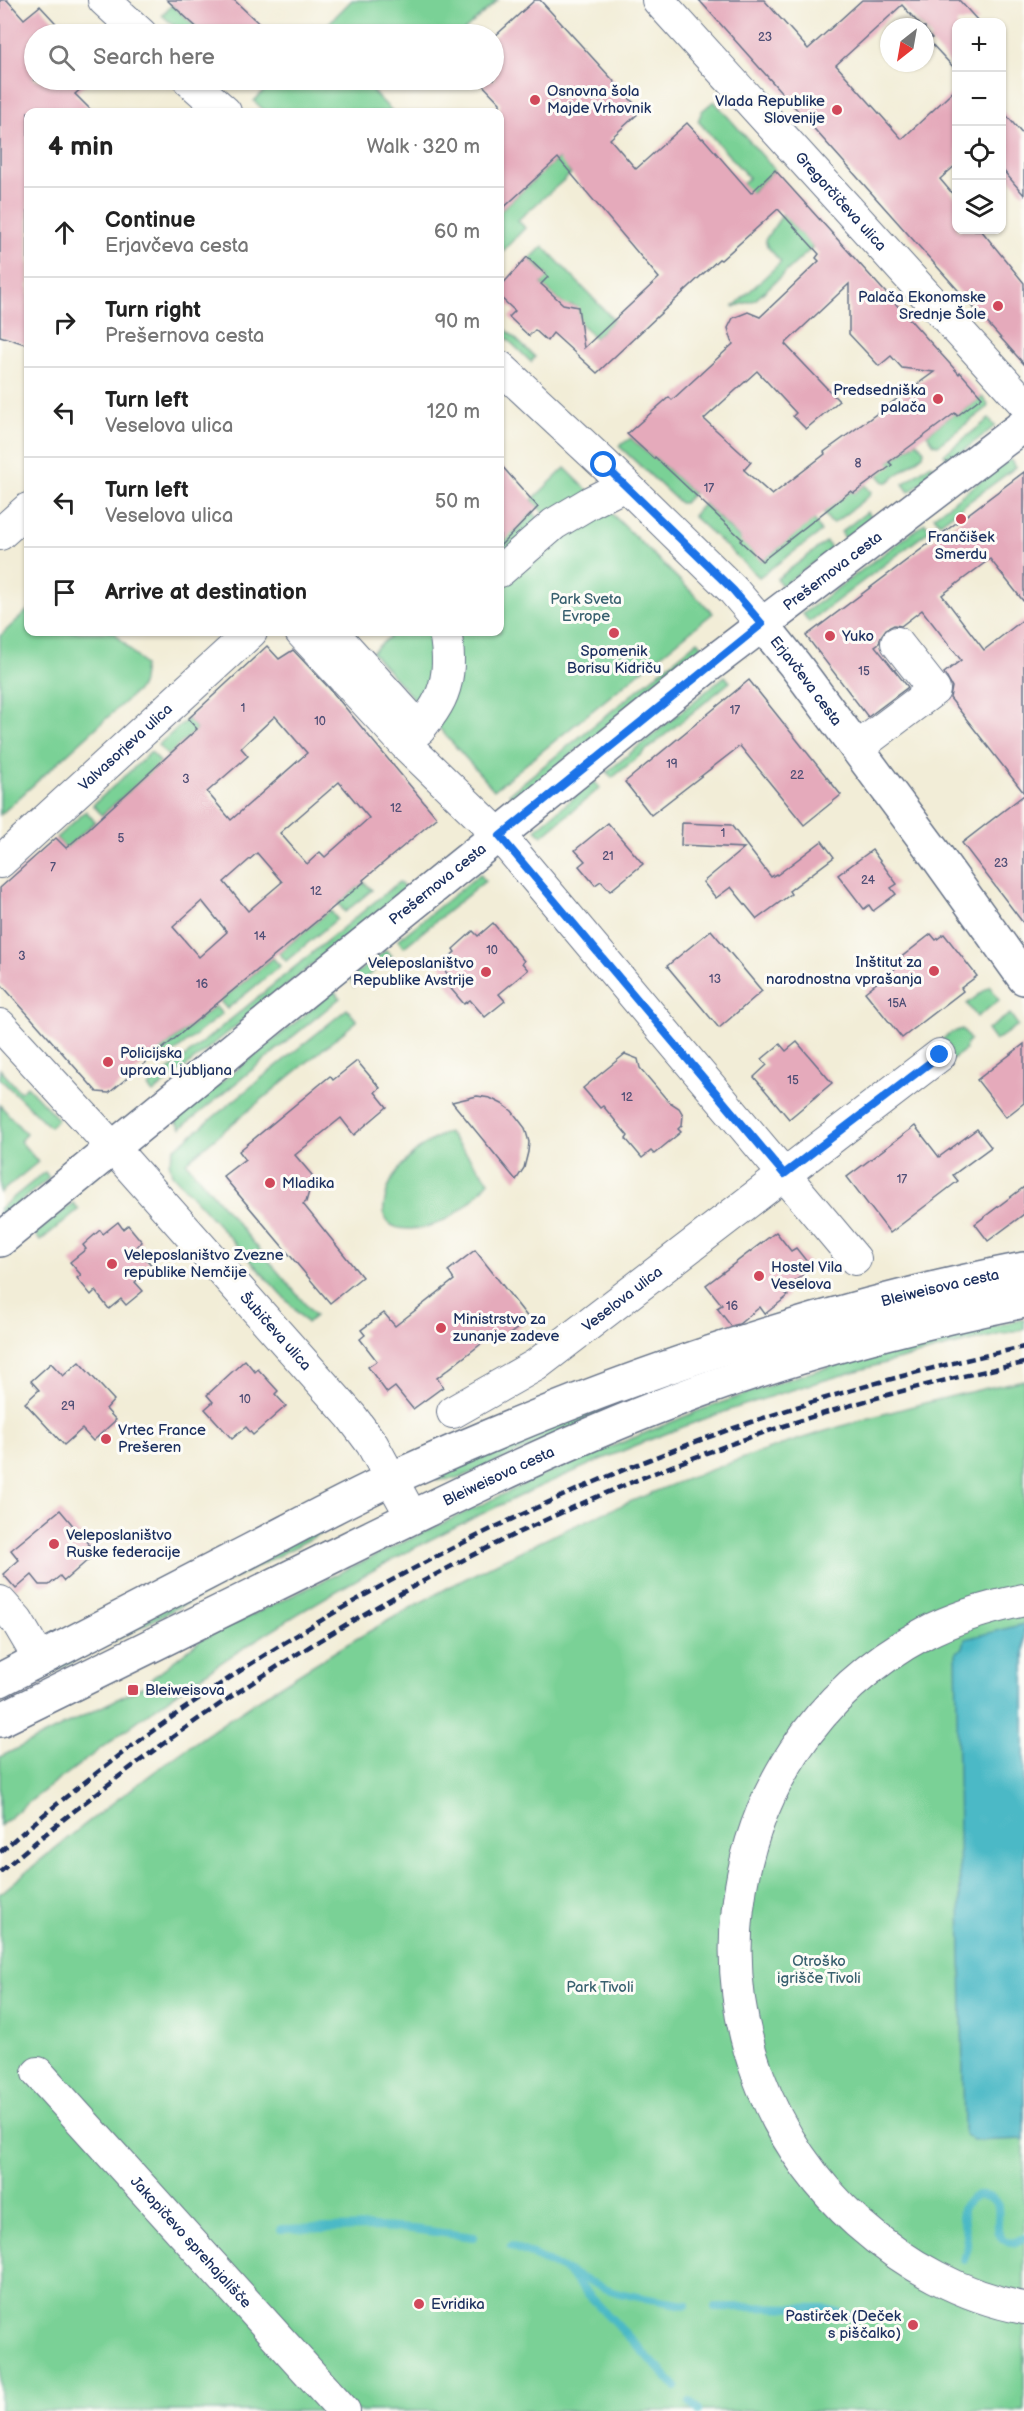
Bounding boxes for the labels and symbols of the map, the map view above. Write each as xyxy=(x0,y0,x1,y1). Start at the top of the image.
north arrow xyxy=(880,18,934,72)
house number: 23 xyxy=(758,30,772,45)
place label: Osnovna šola Majde Vrhovnik xyxy=(547,82,652,118)
place label: Vlada Republike Slovenije xyxy=(715,92,825,128)
marker: Osnovna šola Majde Vrhovnik xyxy=(528,93,542,107)
marker: Vlada Republike Slovenije xyxy=(830,103,844,117)
street label: Gregorčičeva ulica xyxy=(791,148,891,255)
place label: Palača Ekonomske Srednje Šole xyxy=(858,288,986,324)
marker: Palača Ekonomske Srednje Šole xyxy=(991,299,1005,313)
place label: Predsedniška palača xyxy=(833,381,926,417)
marker: Predsedniška palača xyxy=(931,392,945,406)
route start xyxy=(590,451,616,477)
house number: 8 xyxy=(855,456,862,471)
house number: 17 xyxy=(704,481,714,496)
marker: Frančišek Smerdu xyxy=(954,512,968,526)
street label: Prešernova cesta xyxy=(779,527,886,615)
place label: Frančišek Smerdu xyxy=(927,528,995,564)
park label: Park Sveta Evrope xyxy=(550,590,622,626)
marker: Spomenik Borisu Kidriču xyxy=(607,626,621,640)
place label: Yuko xyxy=(841,627,874,646)
marker: Yuko xyxy=(823,629,837,643)
street label: Erjavčeva cesta xyxy=(766,632,846,730)
place label: Spomenik Borisu Kidriču xyxy=(567,642,661,678)
house number: 15 xyxy=(858,664,870,679)
street label: Valvasorjeva ulica xyxy=(74,699,176,795)
house number: 1 xyxy=(241,701,245,716)
house number: 17 xyxy=(730,703,740,718)
house number: 10 xyxy=(314,714,326,729)
house number: 19 xyxy=(666,757,678,772)
house number: 22 xyxy=(790,768,804,783)
house number: 3 xyxy=(182,772,190,787)
house number: 12 xyxy=(390,801,402,816)
house number: 1 xyxy=(721,826,725,841)
house number: 5 xyxy=(118,831,125,846)
street label: Prešernova cesta xyxy=(385,839,490,929)
house number: 21 xyxy=(602,849,614,864)
house number: 23 xyxy=(994,856,1008,871)
house number: 7 xyxy=(50,860,56,875)
house number: 24 xyxy=(861,873,876,888)
house number: 12 xyxy=(310,884,322,899)
house number: 14 xyxy=(254,929,267,944)
house number: 10 xyxy=(486,943,498,958)
house number: 3 xyxy=(18,949,26,964)
place label: Inštitut za narodnostna vprašanja xyxy=(766,953,922,989)
place label: Veleposlaništvo Republike Avstrije xyxy=(353,954,474,990)
marker: Inštitut za narodnostna vprašanja xyxy=(927,964,941,978)
marker: Veleposlaništvo Republike Avstrije xyxy=(479,965,493,979)
house number: 13 xyxy=(709,972,721,987)
house number: 16 xyxy=(196,977,208,992)
house number: 15A xyxy=(888,996,907,1011)
route end xyxy=(926,1041,952,1067)
place label: Policijska uprava Ljubljana xyxy=(120,1044,232,1080)
marker: Policijska uprava Ljubljana xyxy=(101,1055,115,1069)
house number: 15 xyxy=(787,1073,799,1088)
house number: 12 xyxy=(621,1090,633,1105)
house number: 17 xyxy=(897,1172,907,1187)
place label: Mladika xyxy=(282,1174,334,1193)
marker: Mladika xyxy=(263,1176,277,1190)
place label: Veleposlaništvo Zvezne republike Nemčije xyxy=(124,1246,284,1282)
marker: Veleposlaništvo Zvezne republike Nemčije xyxy=(105,1257,119,1271)
place label: Hostel Vila Veselova xyxy=(771,1258,842,1294)
street label: Veselova ulica xyxy=(578,1262,666,1336)
street label: Bleiweisova cesta xyxy=(879,1265,1001,1311)
marker: Hostel Vila Veselova xyxy=(752,1269,766,1283)
street label: Šubičeva ulica xyxy=(236,1288,315,1374)
house number: 16 xyxy=(726,1299,738,1314)
place label: Ministrstvo za zunanje zadeve xyxy=(453,1310,559,1346)
marker: Ministrstvo za zunanje zadeve xyxy=(434,1321,448,1335)
house number: 10 xyxy=(239,1392,251,1407)
house number: 29 xyxy=(61,1399,75,1414)
place label: Vrtec France Prešeren xyxy=(118,1421,206,1457)
marker: Vrtec France Prešeren xyxy=(99,1432,113,1446)
street label: Bleiweisova cesta xyxy=(440,1442,557,1510)
place label: Veleposlaništvo Ruske federacije xyxy=(66,1526,181,1562)
marker: Veleposlaništvo Ruske federacije xyxy=(47,1537,61,1551)
place label: Bleiweisova xyxy=(145,1681,225,1700)
marker: Bleiweisova xyxy=(126,1683,140,1697)
park label: Otroško igrišče Tivoli xyxy=(777,1952,861,1988)
park label: Park Tivoli xyxy=(566,1978,634,1997)
street label: Jakopičevo sprehajališče xyxy=(126,2172,256,2312)
place label: Evridika xyxy=(431,2295,485,2314)
marker: Evridika xyxy=(412,2297,426,2311)
place label: Pastirček (Deček s piščalko) xyxy=(785,2307,902,2343)
marker: Pastirček (Deček s piščalko) xyxy=(906,2318,920,2332)

